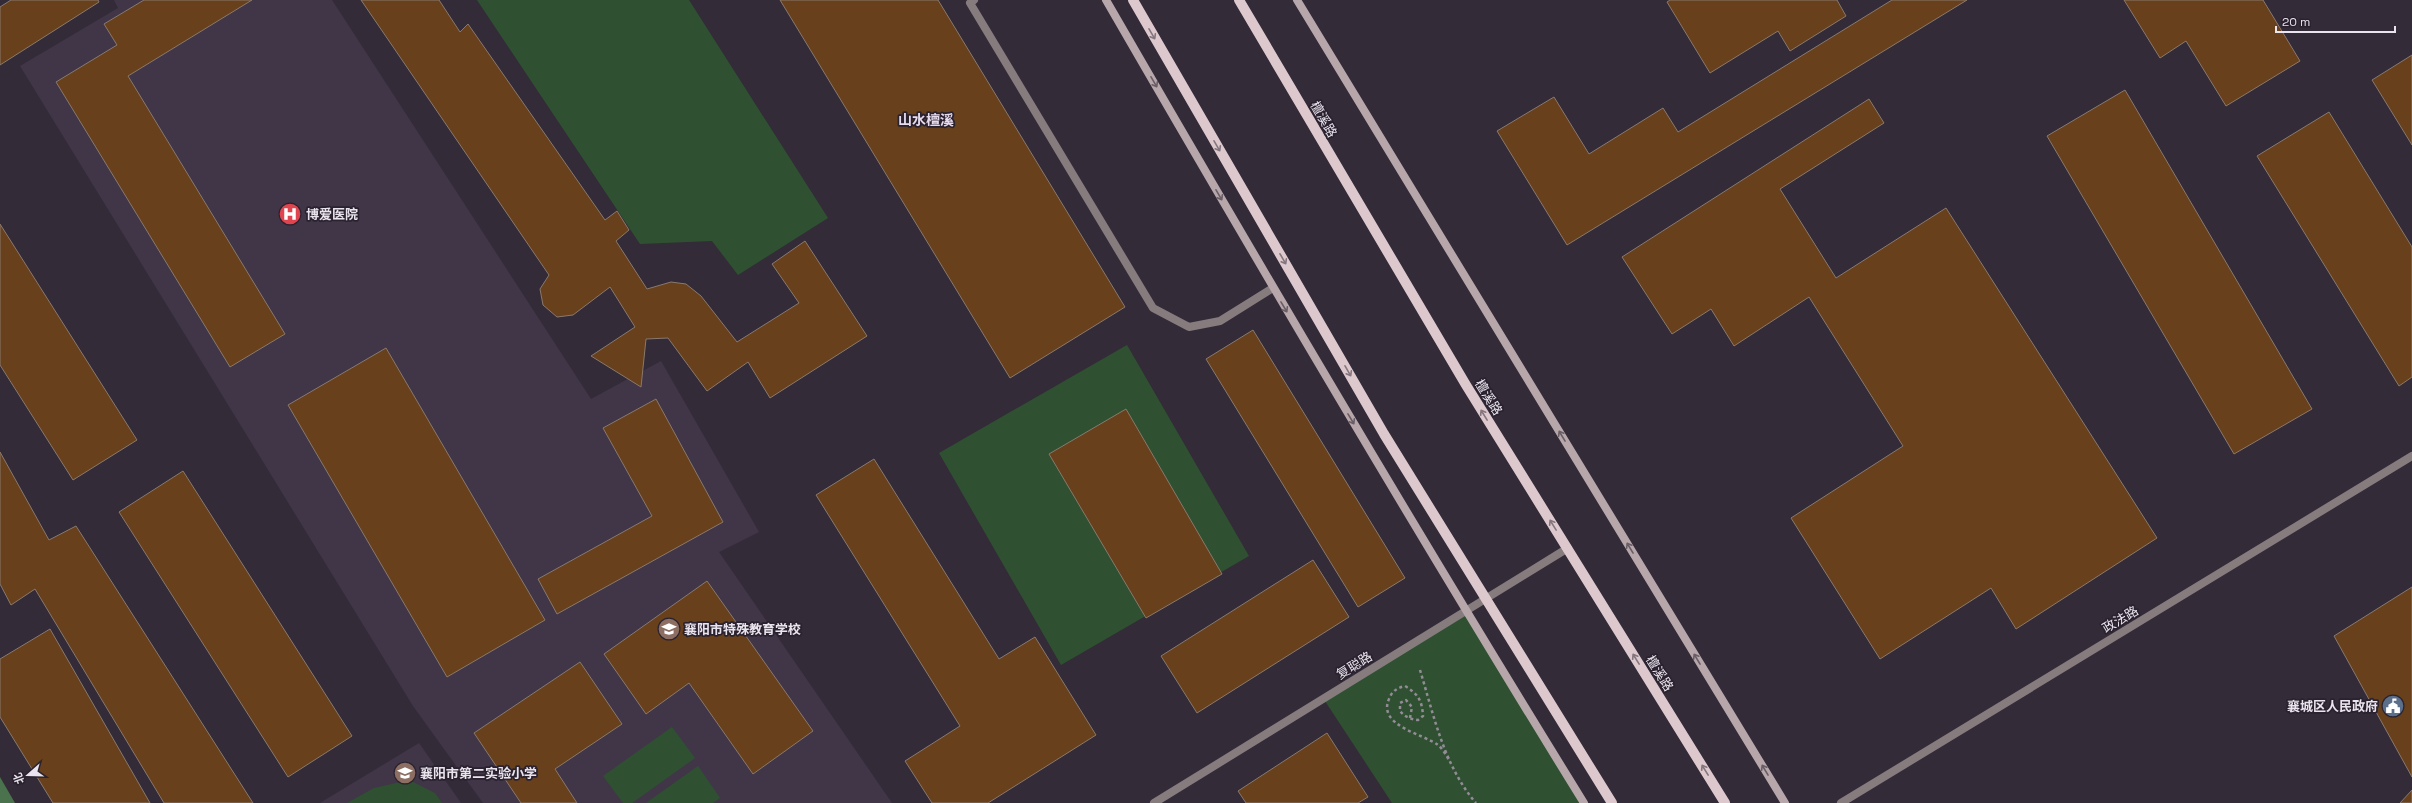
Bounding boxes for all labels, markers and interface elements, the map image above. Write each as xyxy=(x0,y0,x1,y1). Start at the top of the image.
scale bar xyxy=(2276,8,2395,34)
text: 20 m xyxy=(2282,14,2310,30)
one-way arrow xyxy=(1149,28,1157,40)
one-way arrow xyxy=(1150,76,1158,88)
street label: 檀溪路 xyxy=(1306,98,1341,140)
district label: 山水檀溪 xyxy=(898,111,954,129)
one-way arrow xyxy=(1214,140,1222,152)
one-way arrow xyxy=(1215,189,1223,201)
hospital icon: 博爱医院 xyxy=(277,201,303,227)
place label: 博爱医院 xyxy=(306,206,358,223)
one-way arrow xyxy=(1279,253,1287,265)
one-way arrow xyxy=(1281,301,1289,313)
one-way arrow xyxy=(1344,365,1352,377)
street label: 檀溪路 xyxy=(1471,376,1506,418)
one-way arrow xyxy=(1480,409,1488,421)
one-way arrow xyxy=(1347,413,1355,425)
one-way arrow xyxy=(1558,431,1566,442)
one-way arrow xyxy=(1549,520,1557,531)
one-way arrow xyxy=(1625,542,1633,554)
street label: 政法路 xyxy=(2099,602,2141,637)
school or university icon: 襄阳市特殊教育学校 xyxy=(656,616,682,642)
place label: 襄阳市特殊教育学校 xyxy=(684,621,801,638)
street label: 复聪路 xyxy=(1333,648,1375,683)
street label: 檀溪路 xyxy=(1642,652,1677,694)
one-way arrow xyxy=(1632,653,1640,665)
one-way arrow xyxy=(1693,653,1701,665)
public building icon: 襄城区人民政府 xyxy=(2380,693,2406,719)
place label: 襄城区人民政府 xyxy=(2287,698,2378,715)
north arrow xyxy=(8,755,48,795)
school or university icon: 襄阳市第二实验小学 xyxy=(392,760,418,786)
one-way arrow xyxy=(1700,764,1708,776)
one-way arrow xyxy=(1760,764,1768,776)
place label: 襄阳市第二实验小学 xyxy=(420,765,537,782)
text: 北 xyxy=(10,771,27,786)

